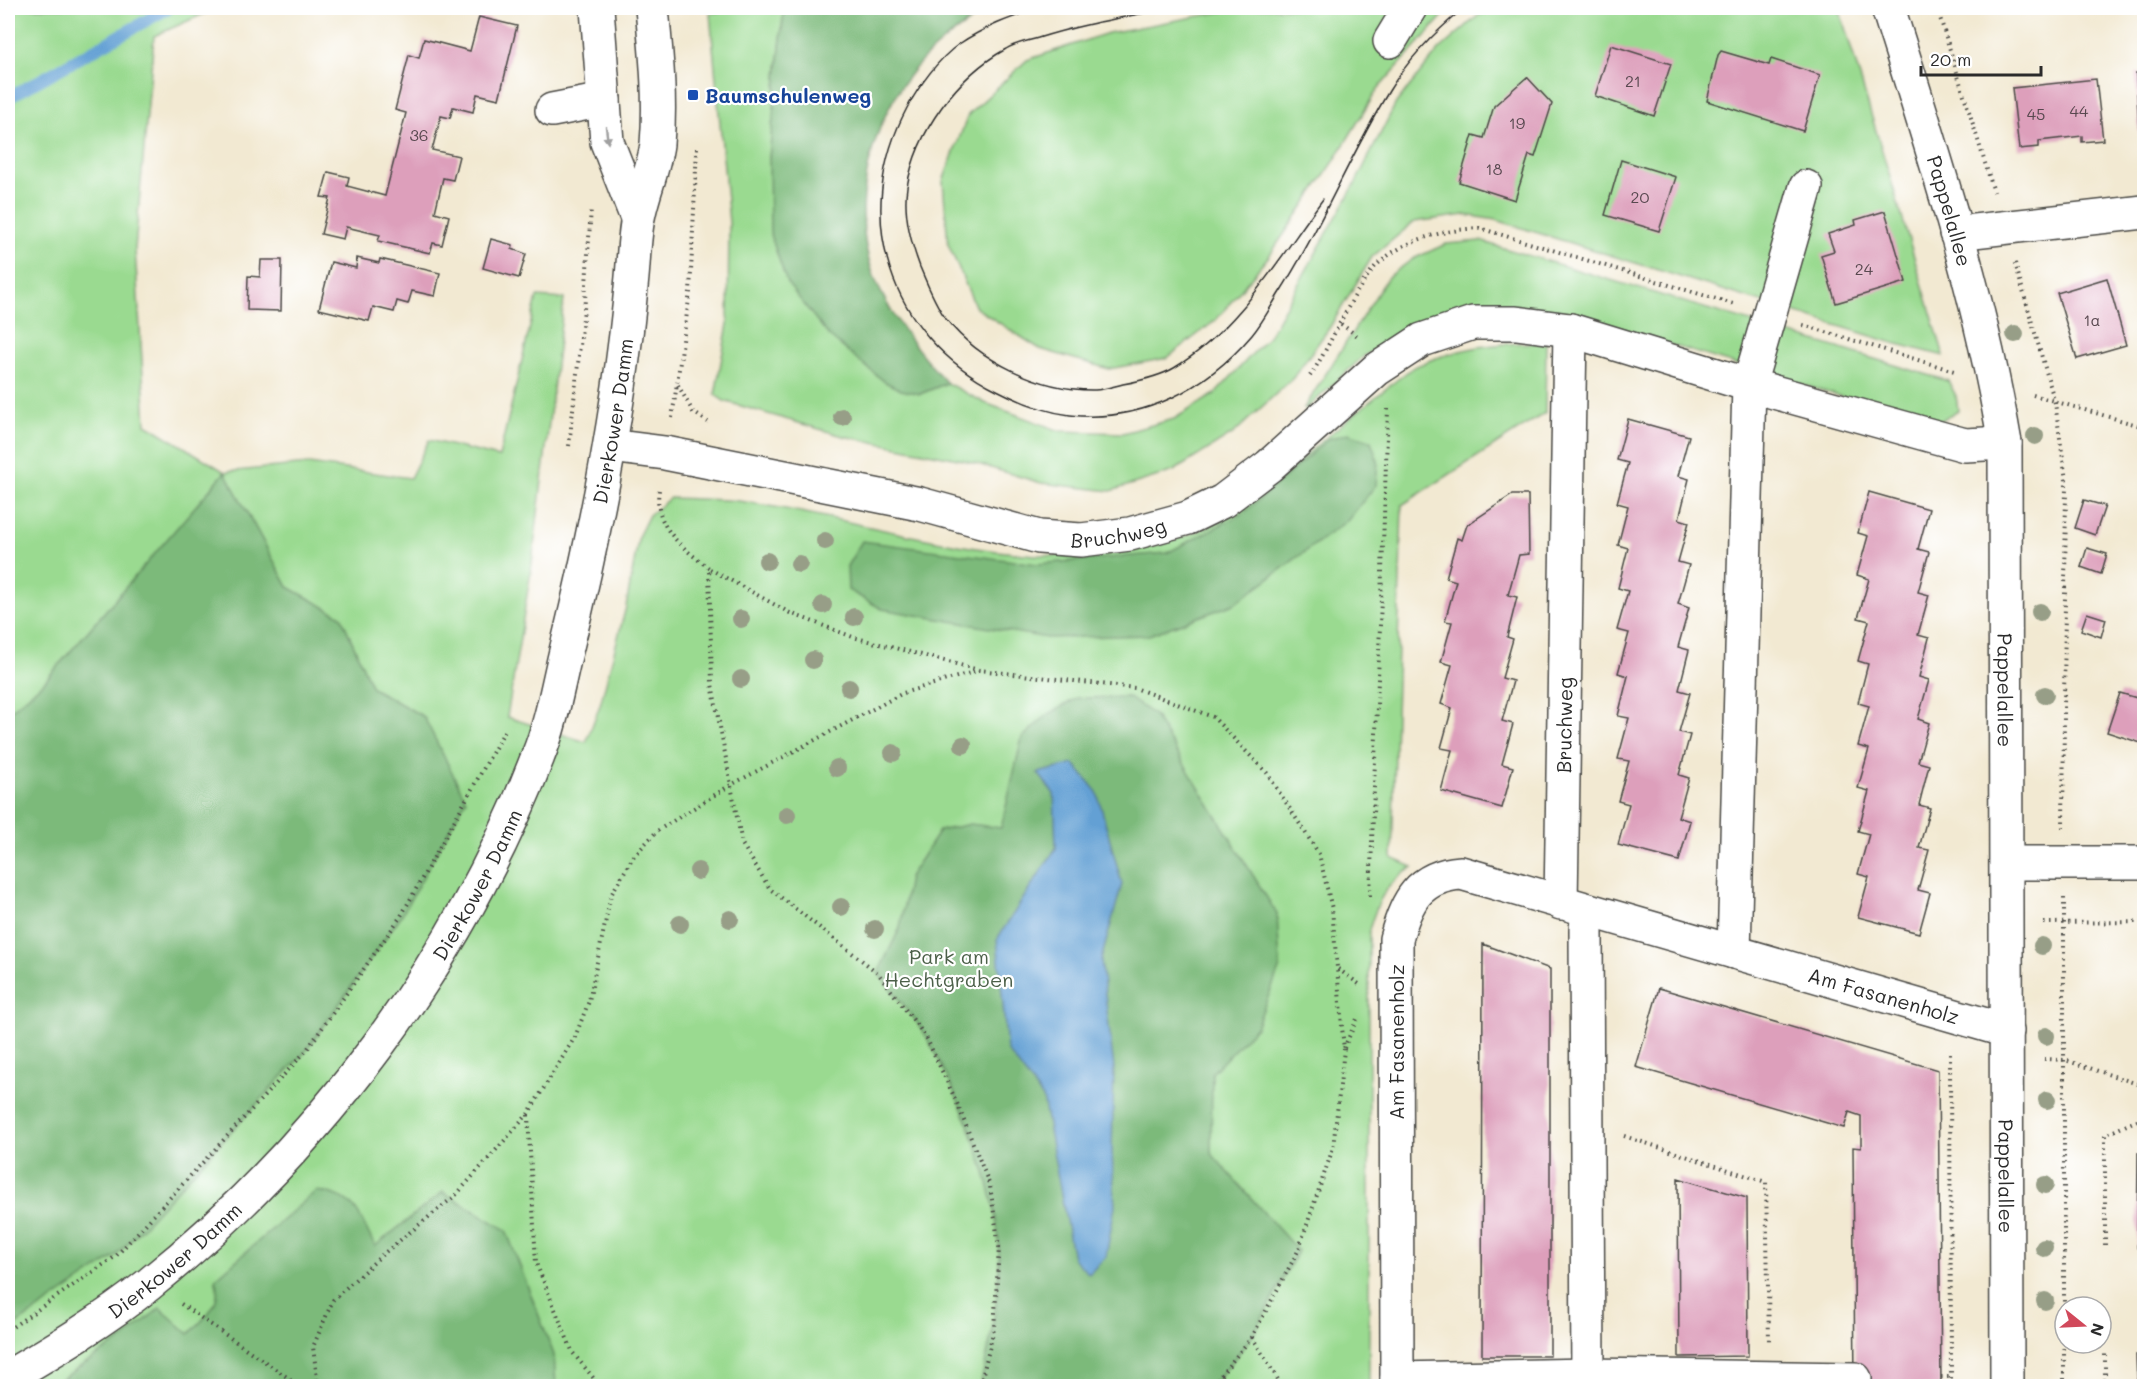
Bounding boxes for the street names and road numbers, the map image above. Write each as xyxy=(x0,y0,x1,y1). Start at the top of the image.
street label: Pappelallee xyxy=(1922,152,1978,269)
street label: Dierkower Damm xyxy=(586,337,638,506)
street label: Bruchweg xyxy=(1070,512,1169,553)
street label: Pappelallee xyxy=(1992,633,2019,747)
street label: Bruchweg xyxy=(1550,677,1578,773)
street label: Dierkower Damm xyxy=(426,805,527,965)
street label: Am Fasanenholz xyxy=(1805,961,1962,1029)
street label: Am Fasanenholz xyxy=(1383,964,1409,1120)
street label: Pappelallee xyxy=(1993,1119,2020,1233)
street label: Dierkower Damm xyxy=(103,1196,247,1324)

